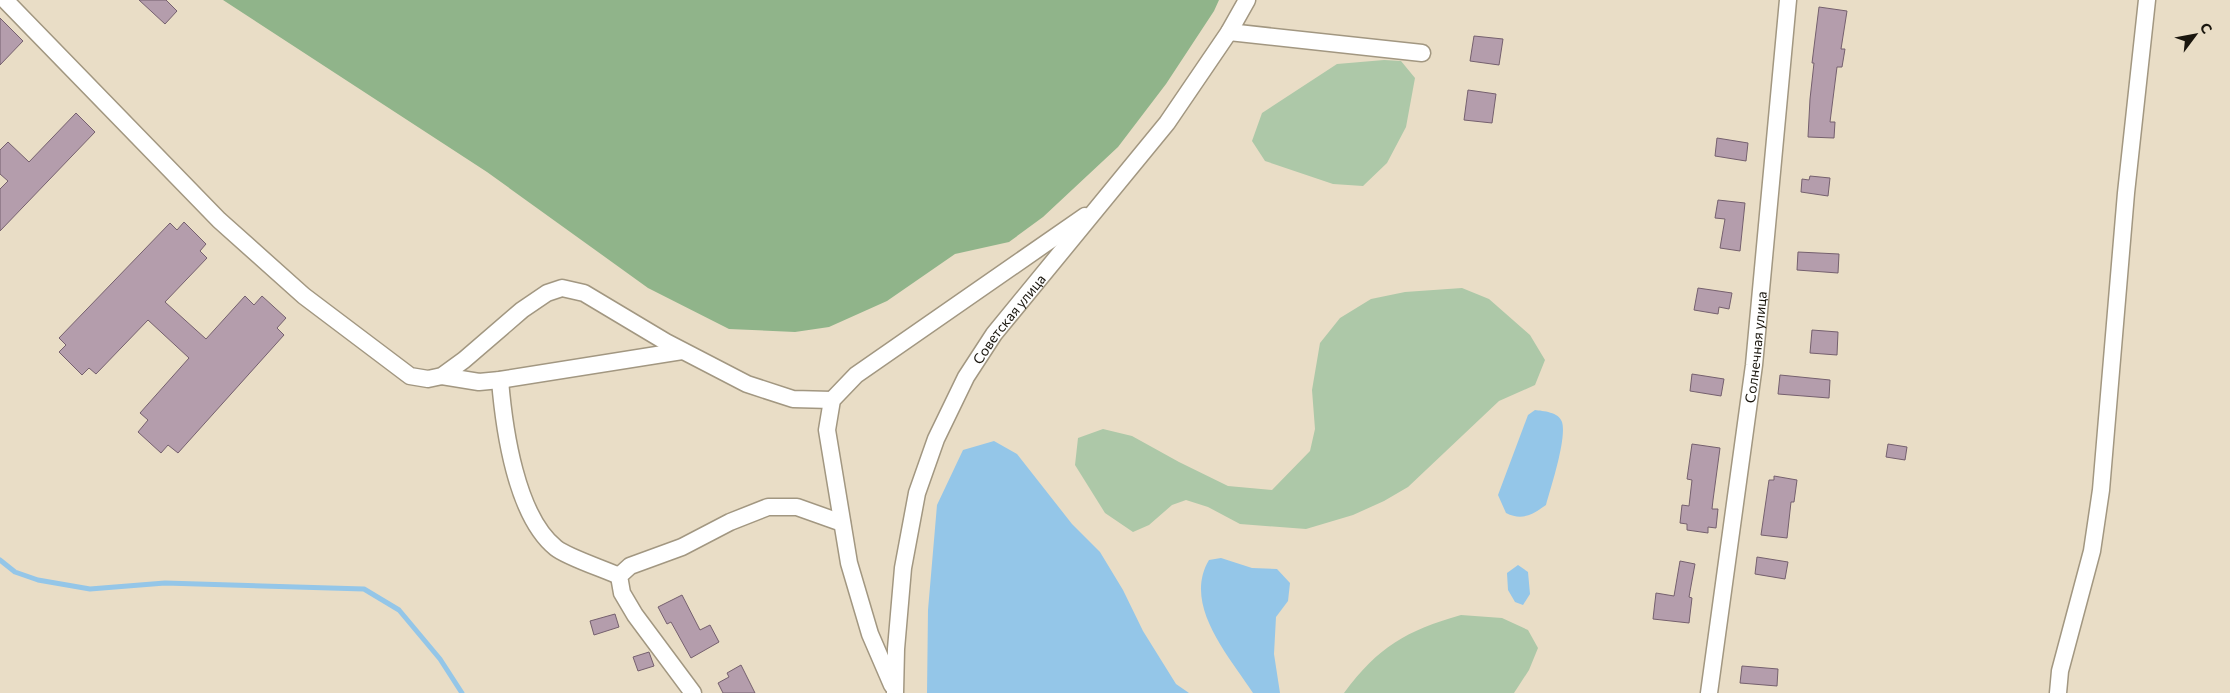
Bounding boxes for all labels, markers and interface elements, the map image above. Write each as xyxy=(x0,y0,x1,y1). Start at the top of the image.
north arrow xyxy=(2170,10,2220,60)
text: С xyxy=(2197,19,2216,36)
street label: Советская улица xyxy=(968,270,1049,367)
street label: Солнечная улица xyxy=(1740,290,1769,404)

